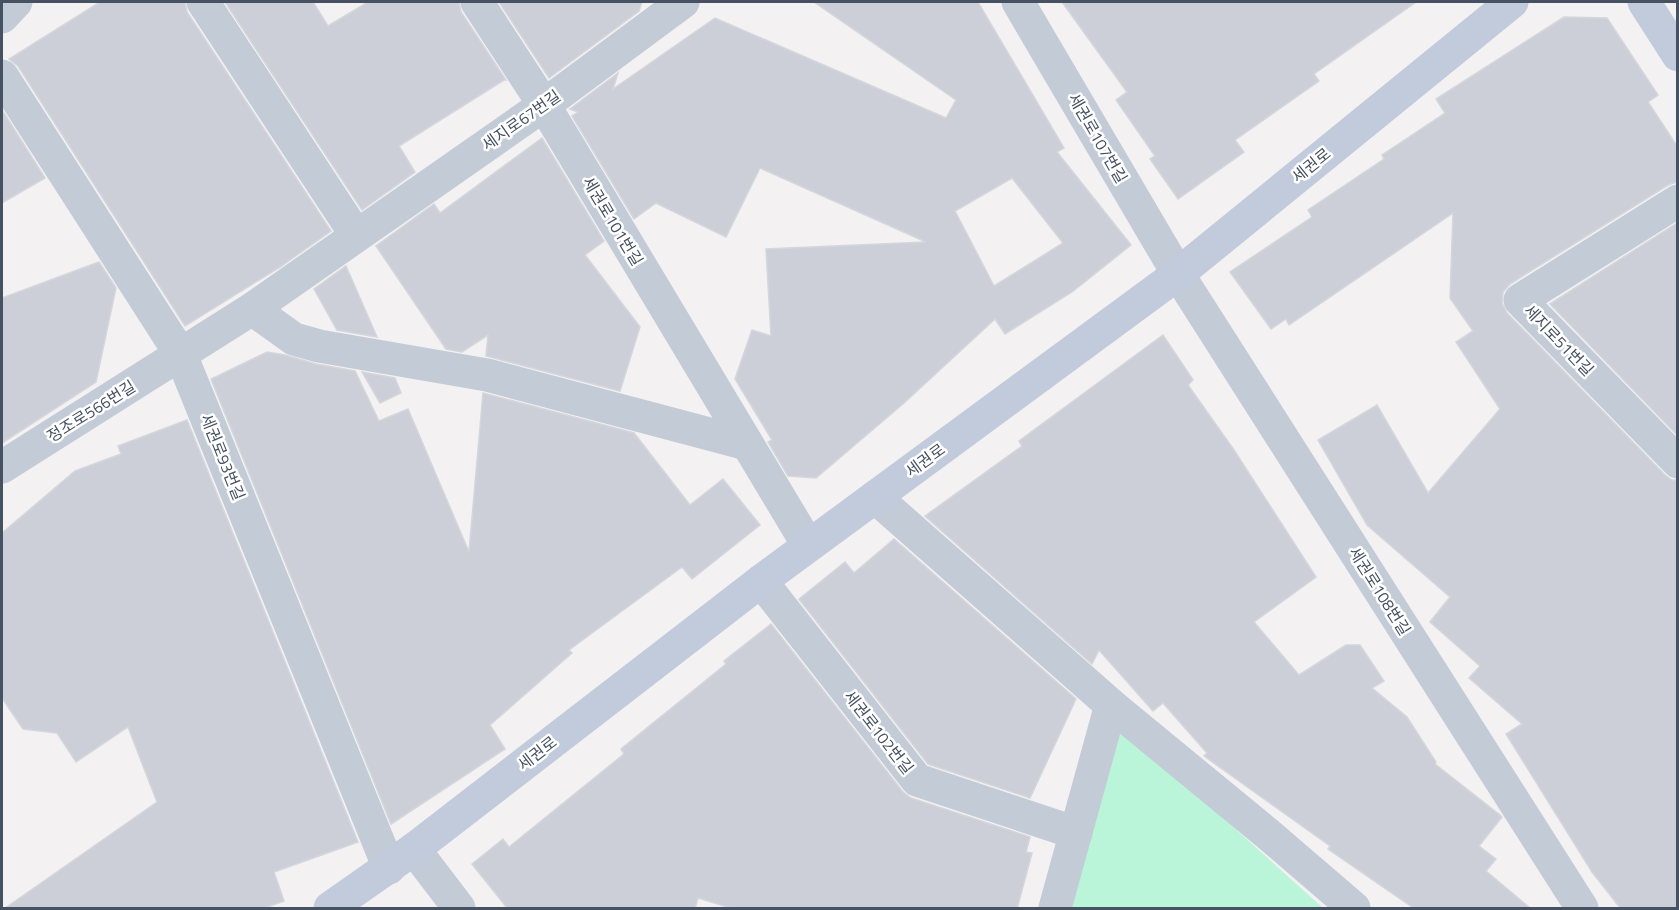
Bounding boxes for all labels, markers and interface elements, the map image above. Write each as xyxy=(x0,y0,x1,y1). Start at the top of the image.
street label: 세지로67번길 xyxy=(477,84,565,156)
street label: 세권로107번길 xyxy=(1062,88,1134,188)
street label: 세권로 xyxy=(1286,142,1336,188)
street label: 세권로101번길 xyxy=(577,172,649,270)
street label: 세지로51번길 xyxy=(1519,299,1599,381)
street label: 정조로566번길 xyxy=(42,374,140,448)
street label: 세권로93번길 xyxy=(195,410,251,504)
street label: 세권로 xyxy=(900,437,950,483)
street label: 세권로108번길 xyxy=(1343,542,1417,640)
street label: 세권로102번길 xyxy=(839,685,919,779)
street label: 세권로 xyxy=(512,730,562,776)

